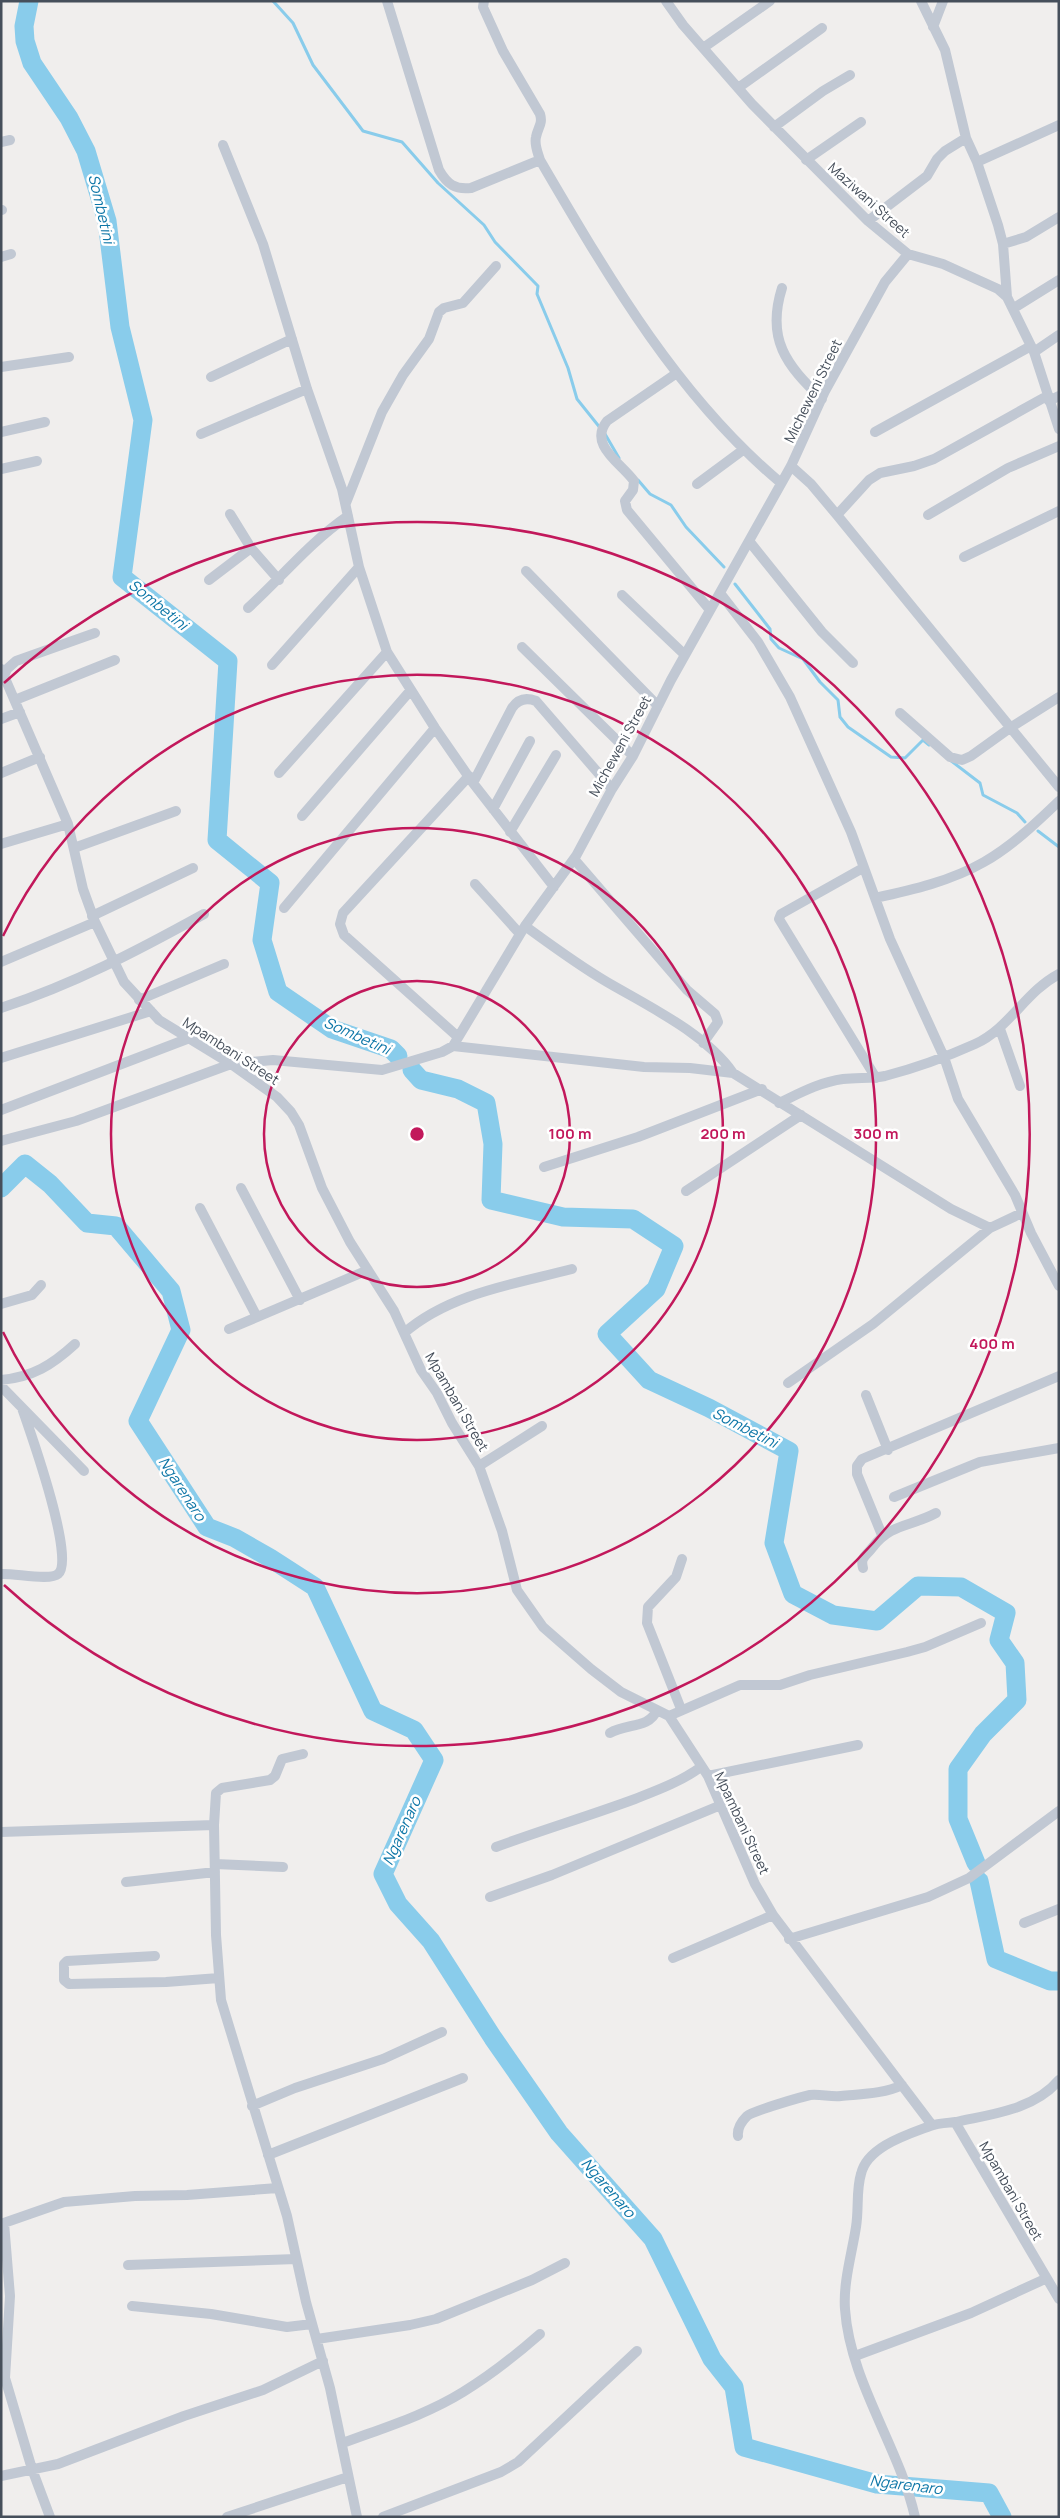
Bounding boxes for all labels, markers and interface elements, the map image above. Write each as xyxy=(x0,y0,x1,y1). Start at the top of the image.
street label: Maziwani Street xyxy=(824,158,915,242)
water label: Sombetini xyxy=(83,172,120,248)
street label: Micheweni Street xyxy=(779,336,846,446)
water label: Sombetini xyxy=(124,574,194,636)
street label: Micheweni Street xyxy=(584,691,655,800)
street label: Mpambani Street xyxy=(179,1012,283,1089)
water label: Sombetini xyxy=(321,1012,396,1060)
text: 100 m xyxy=(549,1123,591,1144)
text: 200 m xyxy=(700,1123,746,1144)
text: 300 m xyxy=(854,1123,898,1144)
centre of rings xyxy=(408,1125,426,1143)
text: 400 m xyxy=(969,1333,1015,1354)
street label: Mpambani Street xyxy=(421,1349,494,1455)
water label: Sombetini xyxy=(709,1402,784,1454)
water label: Ngarenaro xyxy=(154,1453,212,1526)
street label: Mpambani Street xyxy=(710,1768,775,1878)
water label: Ngarenaro xyxy=(377,1792,426,1868)
street label: Mpambani Street xyxy=(975,2138,1048,2244)
water label: Ngarenaro xyxy=(577,2153,641,2223)
water label: Ngarenaro xyxy=(869,2470,945,2499)

